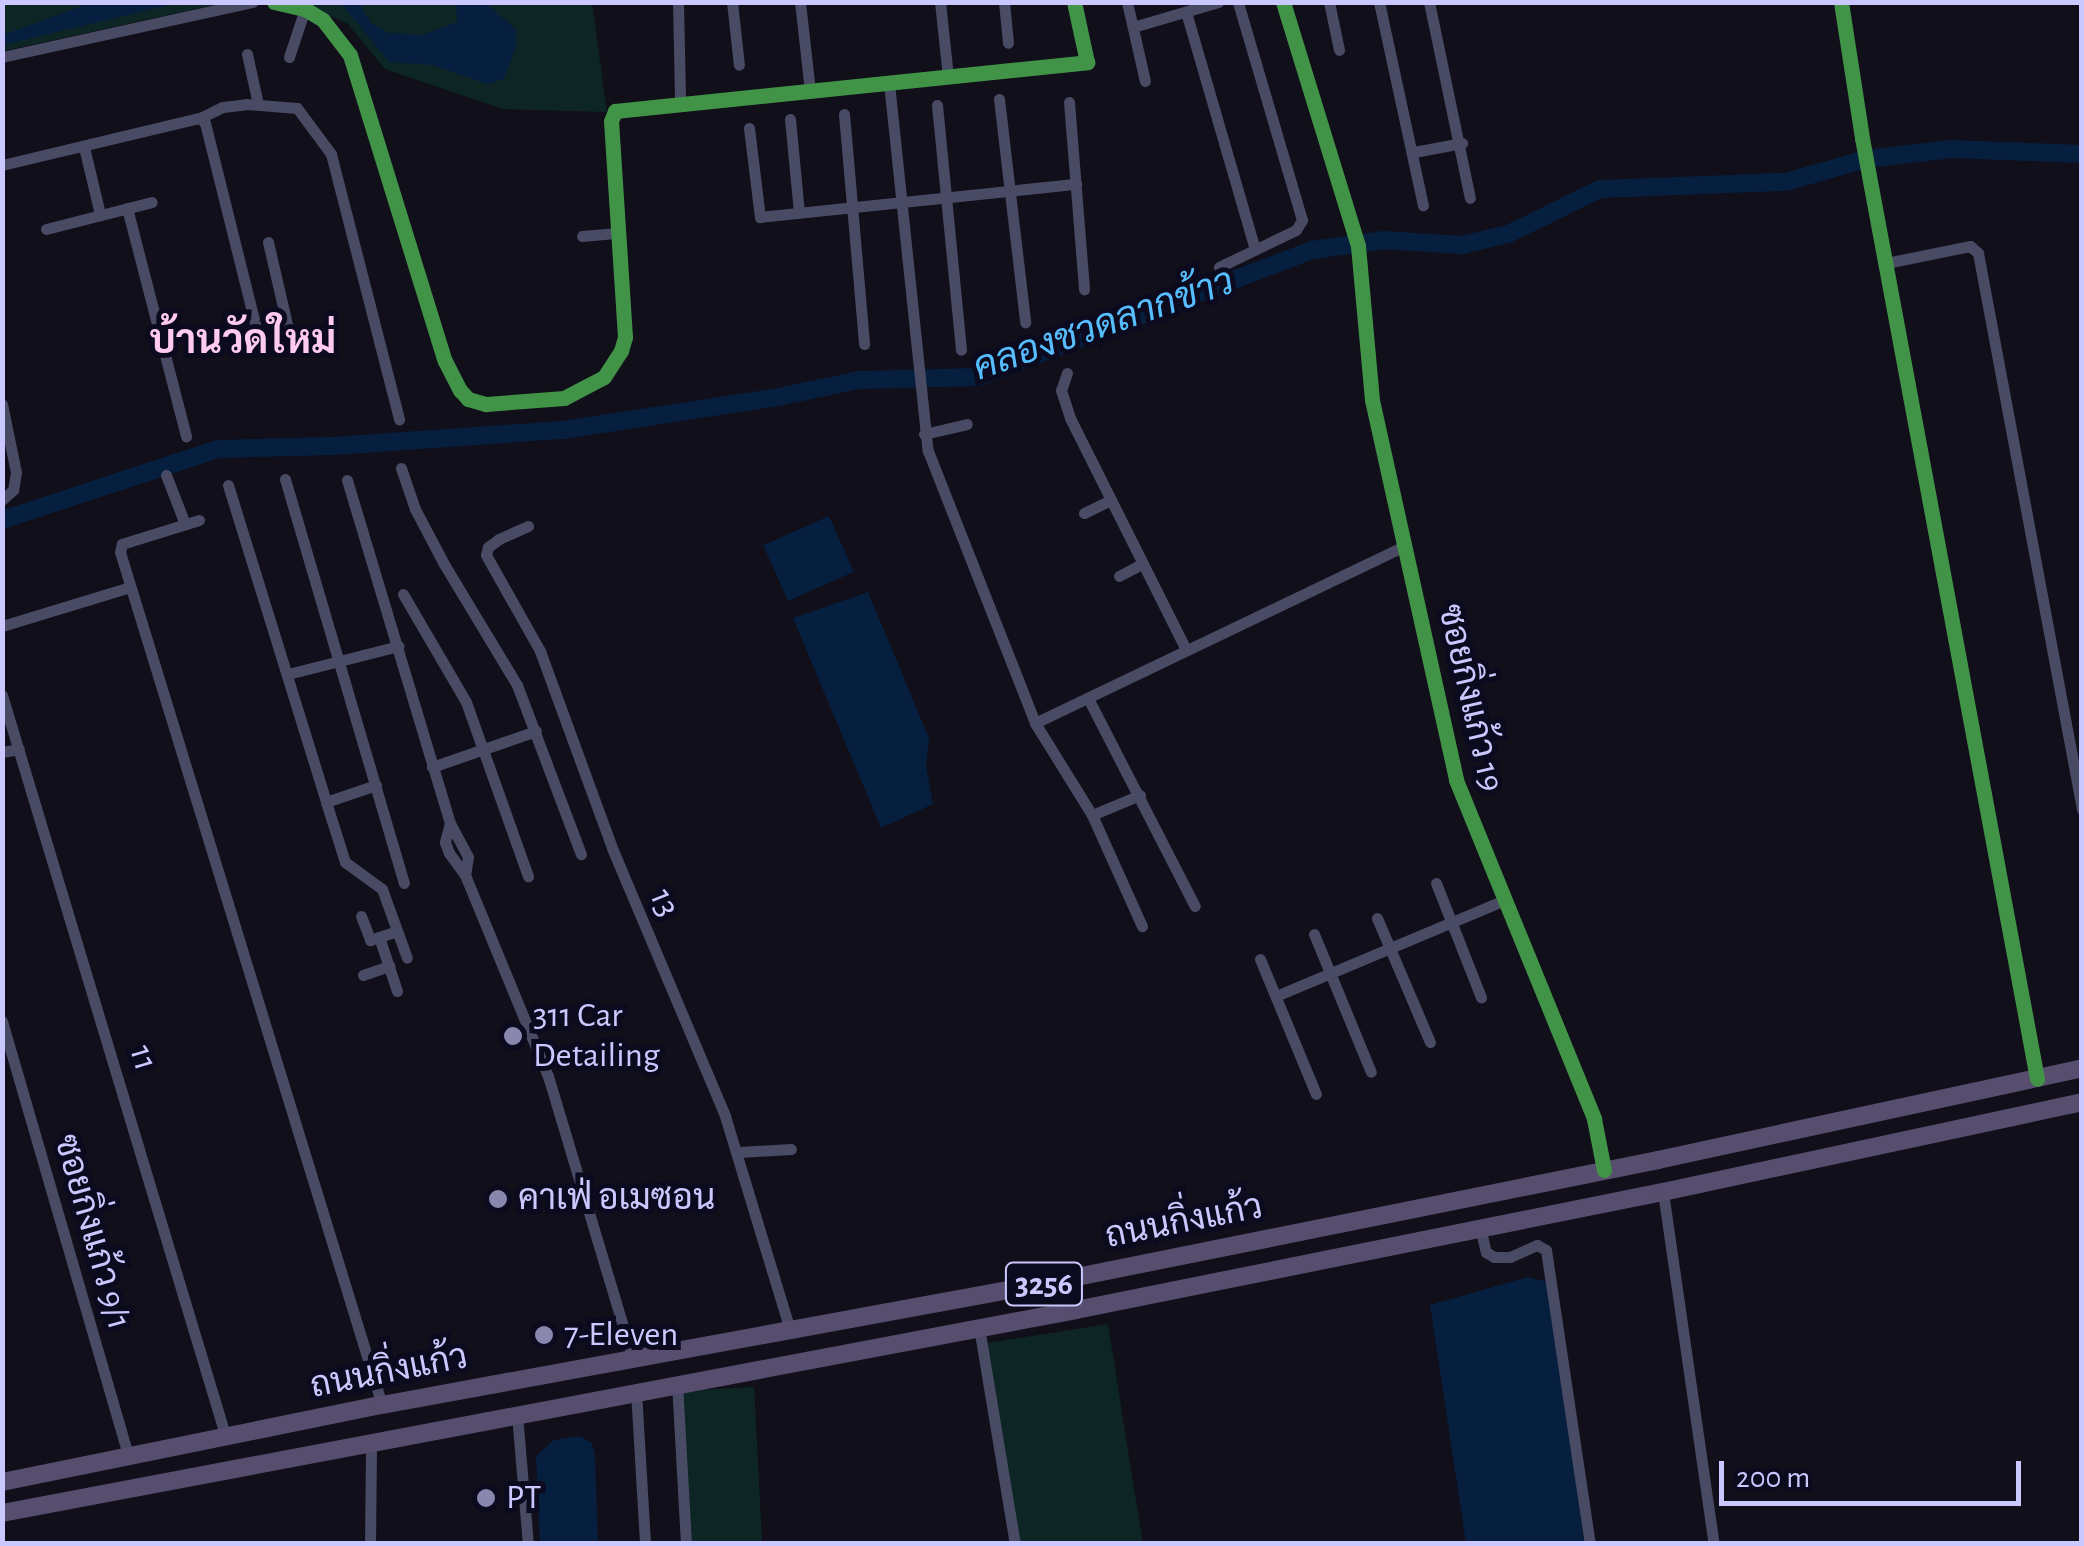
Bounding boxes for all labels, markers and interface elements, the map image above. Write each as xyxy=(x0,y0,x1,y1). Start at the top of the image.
water label: คลองชวดลากข้าว xyxy=(968,260,1240,392)
district label: บ้านวัดใหม่ xyxy=(150,317,336,365)
street label: ซอยกิ่งแก้ว 19 xyxy=(1428,600,1512,796)
street label: 13 xyxy=(640,883,688,923)
place label: 311 Car Detailing xyxy=(533,995,660,1077)
marker: 311 Car Detailing xyxy=(502,1025,524,1047)
street label: 11 xyxy=(119,1040,167,1076)
street label: ซอยกิ่งแก้ว 9/1 xyxy=(44,1130,140,1334)
place label: คาเฟ่ อเมซอน xyxy=(518,1178,715,1220)
street label: ถนนกิ่งแก้ว xyxy=(1102,1186,1266,1258)
marker: คาเฟ่ อเมซอน xyxy=(487,1188,509,1210)
road number: 3256 xyxy=(1004,1257,1084,1311)
place label: 7-Eleven xyxy=(564,1314,678,1356)
marker: 7-Eleven xyxy=(533,1324,555,1346)
street label: ถนนกิ่งแก้ว xyxy=(307,1336,471,1408)
scale bar xyxy=(1724,1441,2026,1503)
text: 200 m xyxy=(1736,1463,1810,1493)
place label: PT xyxy=(506,1477,541,1519)
marker: PT xyxy=(475,1487,497,1509)

